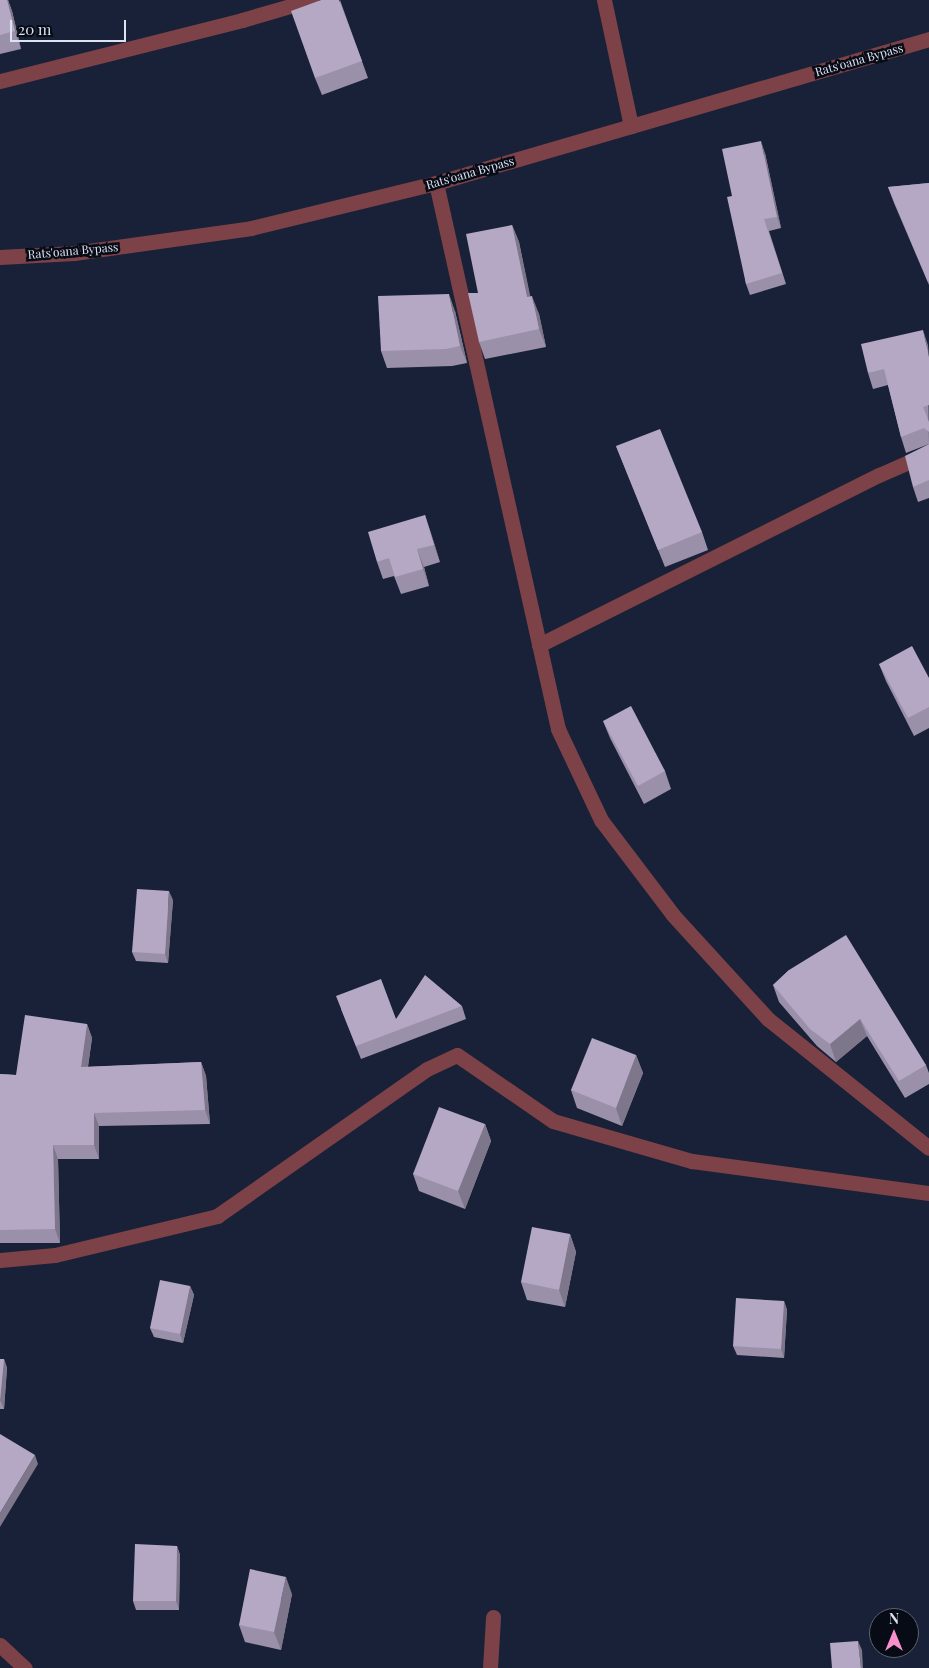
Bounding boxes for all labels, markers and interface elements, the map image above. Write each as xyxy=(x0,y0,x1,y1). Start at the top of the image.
scale bar xyxy=(12,10,129,42)
text: 20 m xyxy=(18,19,51,39)
street label: Rats'oana Bypass xyxy=(813,41,905,79)
street label: Rats'oana Bypass xyxy=(424,154,516,192)
street label: Rats'oana Bypass xyxy=(27,240,119,262)
north arrow xyxy=(869,1608,919,1658)
text: N xyxy=(889,1609,899,1628)

